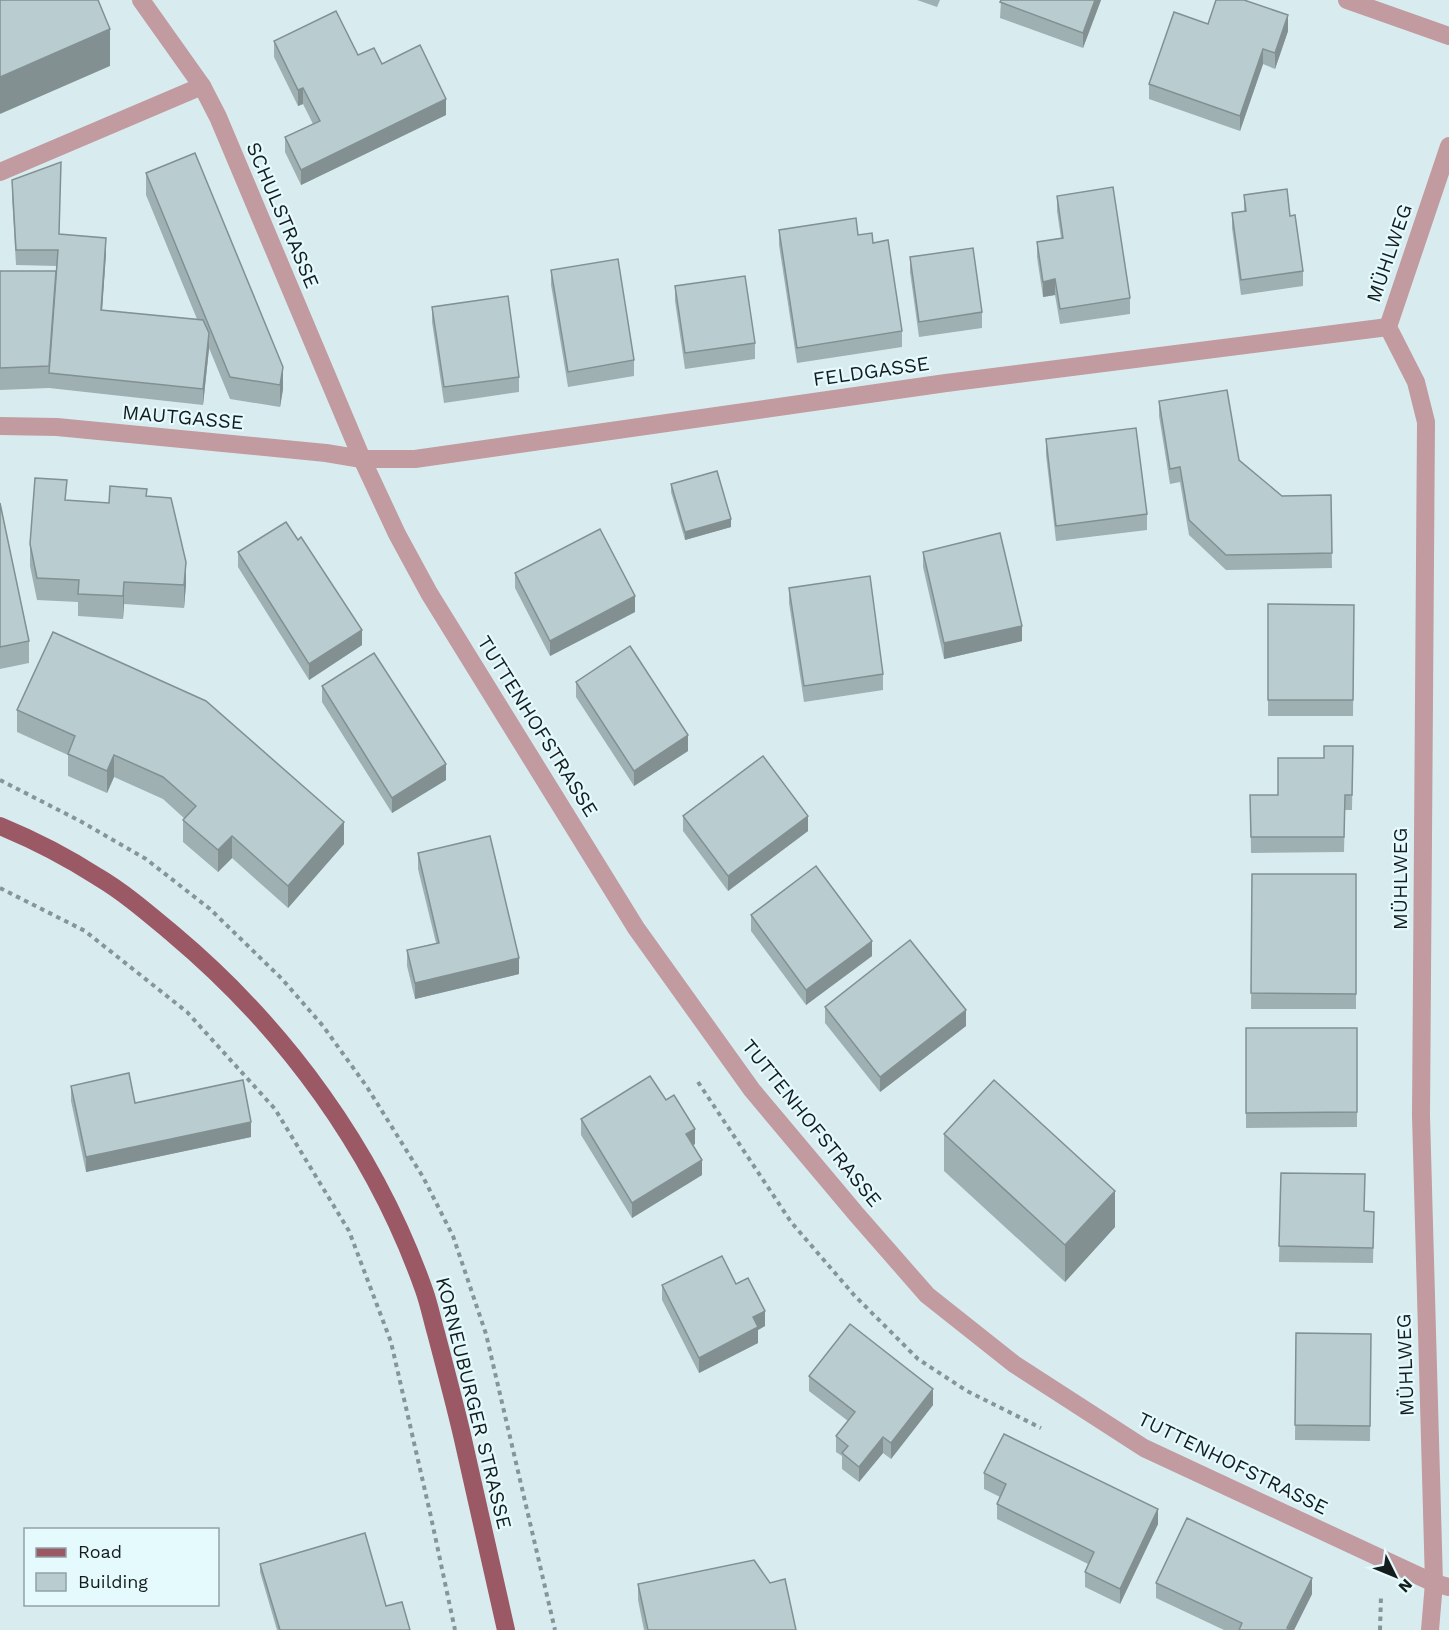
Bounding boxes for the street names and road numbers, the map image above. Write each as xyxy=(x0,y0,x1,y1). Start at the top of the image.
street label: SCHULSTRASSE xyxy=(241,138,325,292)
street label: MÜHLWEG xyxy=(1361,201,1417,305)
street label: FELDGASSE xyxy=(811,351,931,391)
street label: MAUTGASSE xyxy=(121,400,245,434)
street label: TUTTENHOFSTRASSE xyxy=(473,631,603,821)
street label: MÜHLWEG xyxy=(1388,828,1412,930)
street label: TUTTENHOFSTRASSE xyxy=(737,1034,887,1212)
street label: KORNEUBURGER STRASSE xyxy=(431,1274,517,1532)
street label: MÜHLWEG xyxy=(1391,1313,1419,1417)
street label: TUTTENHOFSTRASSE xyxy=(1134,1406,1332,1520)

